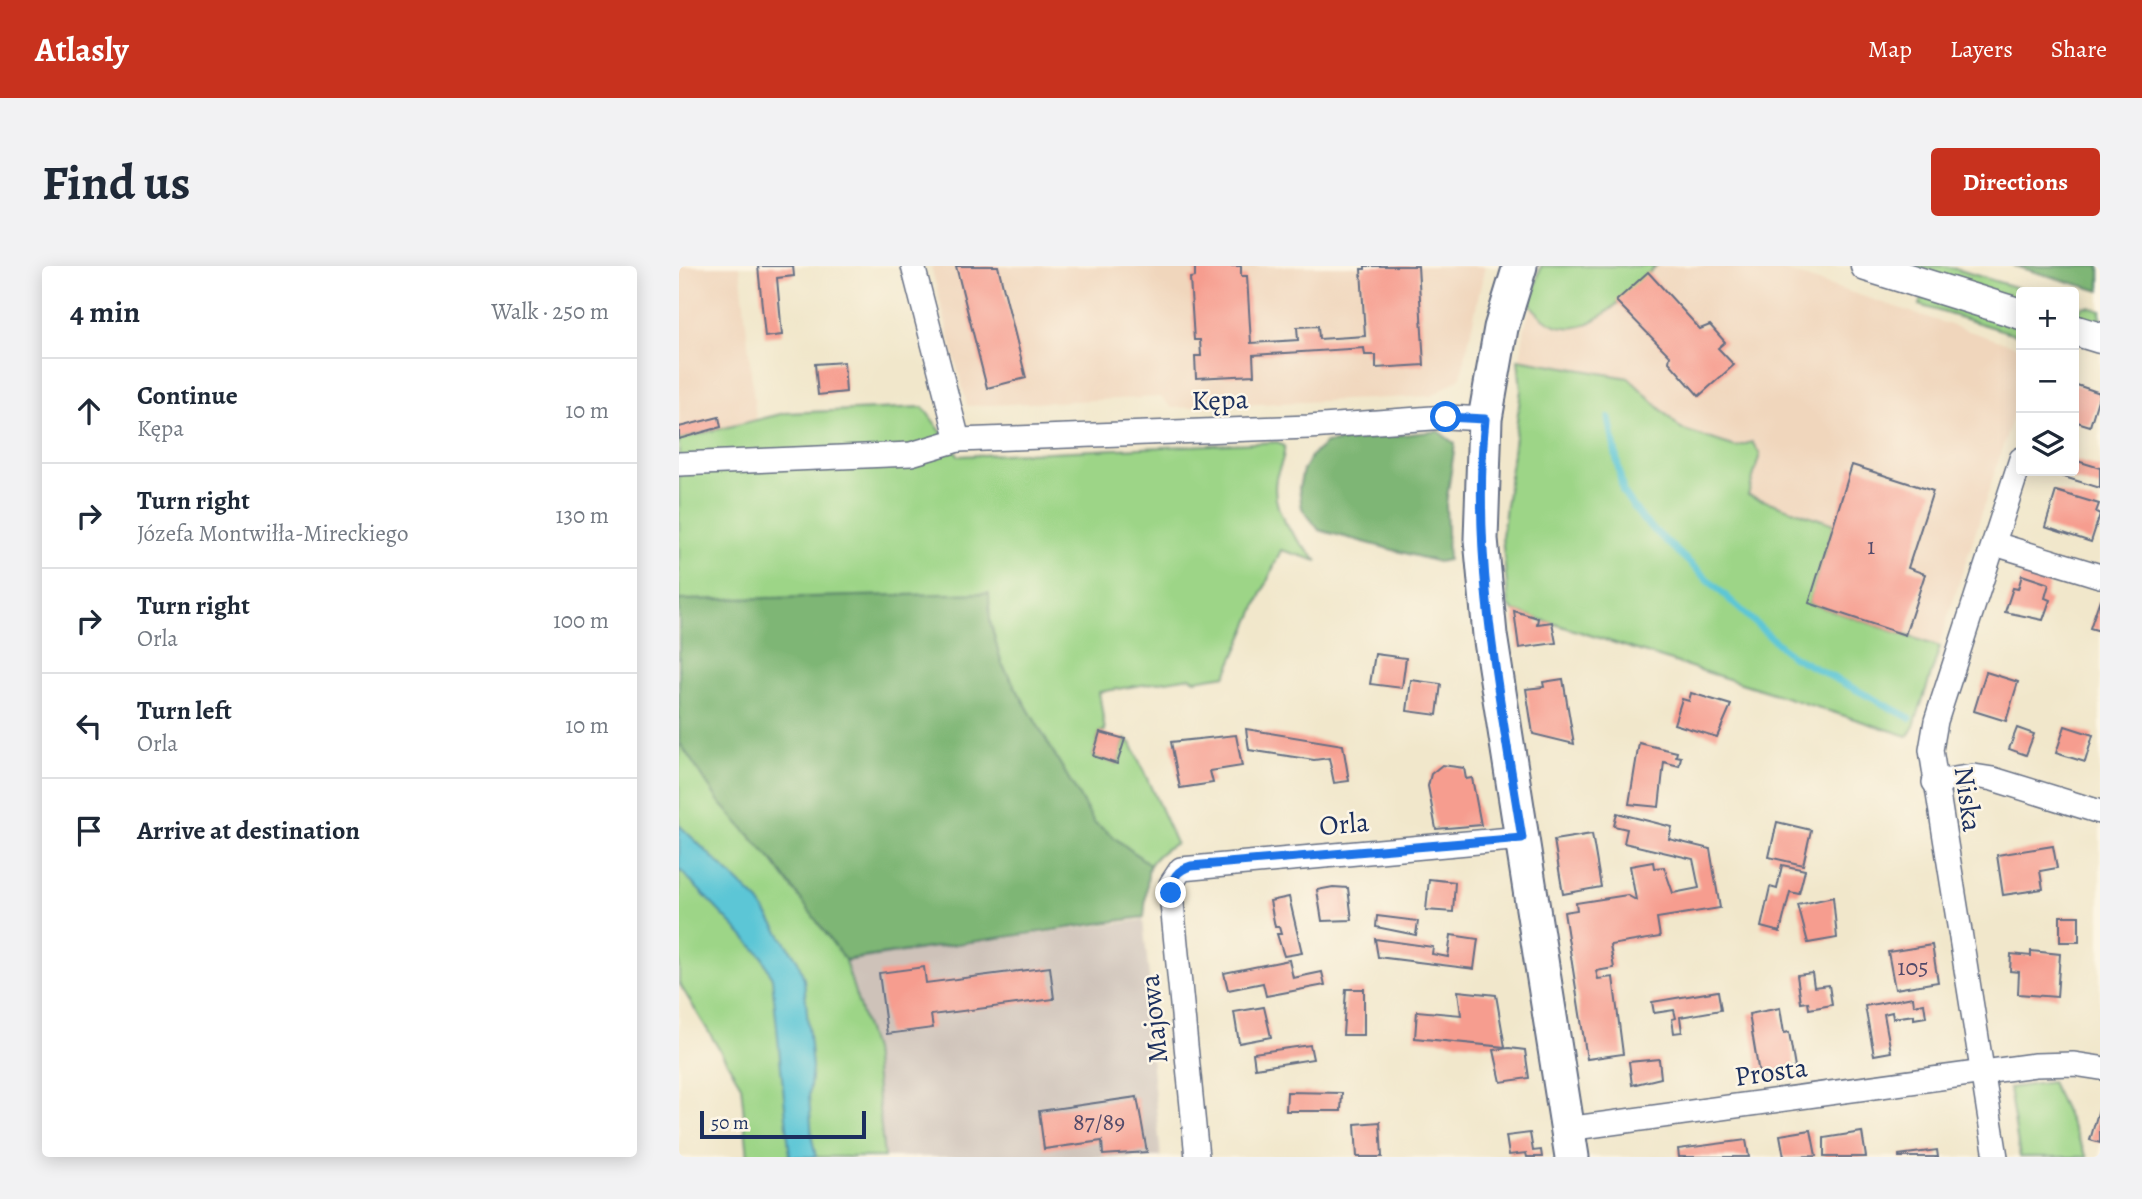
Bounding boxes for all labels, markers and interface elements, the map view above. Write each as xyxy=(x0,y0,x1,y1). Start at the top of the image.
text: Atlasly xyxy=(35,27,129,72)
text: Map xyxy=(1868,33,1912,65)
text: Layers xyxy=(1950,33,2013,65)
text: Share xyxy=(2051,33,2107,65)
button: Directions xyxy=(1931,148,2100,216)
text: Find us xyxy=(42,149,190,216)
map controls xyxy=(2016,287,2079,476)
button: + xyxy=(2016,287,2079,350)
text: 4 min xyxy=(70,292,140,332)
text: Walk · 250 m xyxy=(491,296,609,327)
button: − xyxy=(2016,350,2079,413)
text: Continue xyxy=(137,378,238,413)
street label: Kępa xyxy=(1191,380,1249,420)
icon: ahead xyxy=(70,392,108,430)
text: 10 m xyxy=(565,395,609,426)
route start xyxy=(1430,401,1461,432)
text: Kępa xyxy=(137,413,184,444)
button: layers xyxy=(2016,413,2079,476)
text: Turn right xyxy=(137,483,250,518)
icon: right xyxy=(70,497,108,535)
text: 130 m xyxy=(556,500,609,531)
text: Józefa Montwiłła-Mireckiego xyxy=(137,518,408,549)
house number: 1 xyxy=(1867,530,1875,562)
text: Turn right xyxy=(137,588,250,623)
icon: right xyxy=(70,602,108,640)
text: 100 m xyxy=(553,605,609,636)
text: Orla xyxy=(137,623,178,654)
text: Turn left xyxy=(137,693,232,728)
icon: left xyxy=(70,707,108,745)
text: 10 m xyxy=(565,710,609,741)
text: Orla xyxy=(137,728,178,759)
street label: Niska xyxy=(1945,764,1991,834)
street label: Orla xyxy=(1317,803,1371,845)
icon: arrive xyxy=(70,812,108,850)
text: Arrive at destination xyxy=(137,813,360,848)
route end xyxy=(1155,877,1186,908)
house number: 105 xyxy=(1897,951,1929,983)
street label: Majowa xyxy=(1130,973,1178,1065)
street label: Prosta xyxy=(1732,1048,1810,1096)
house number: 87/89 xyxy=(1073,1106,1125,1138)
scale bar xyxy=(700,1108,866,1140)
text: 50 m xyxy=(711,1110,749,1136)

